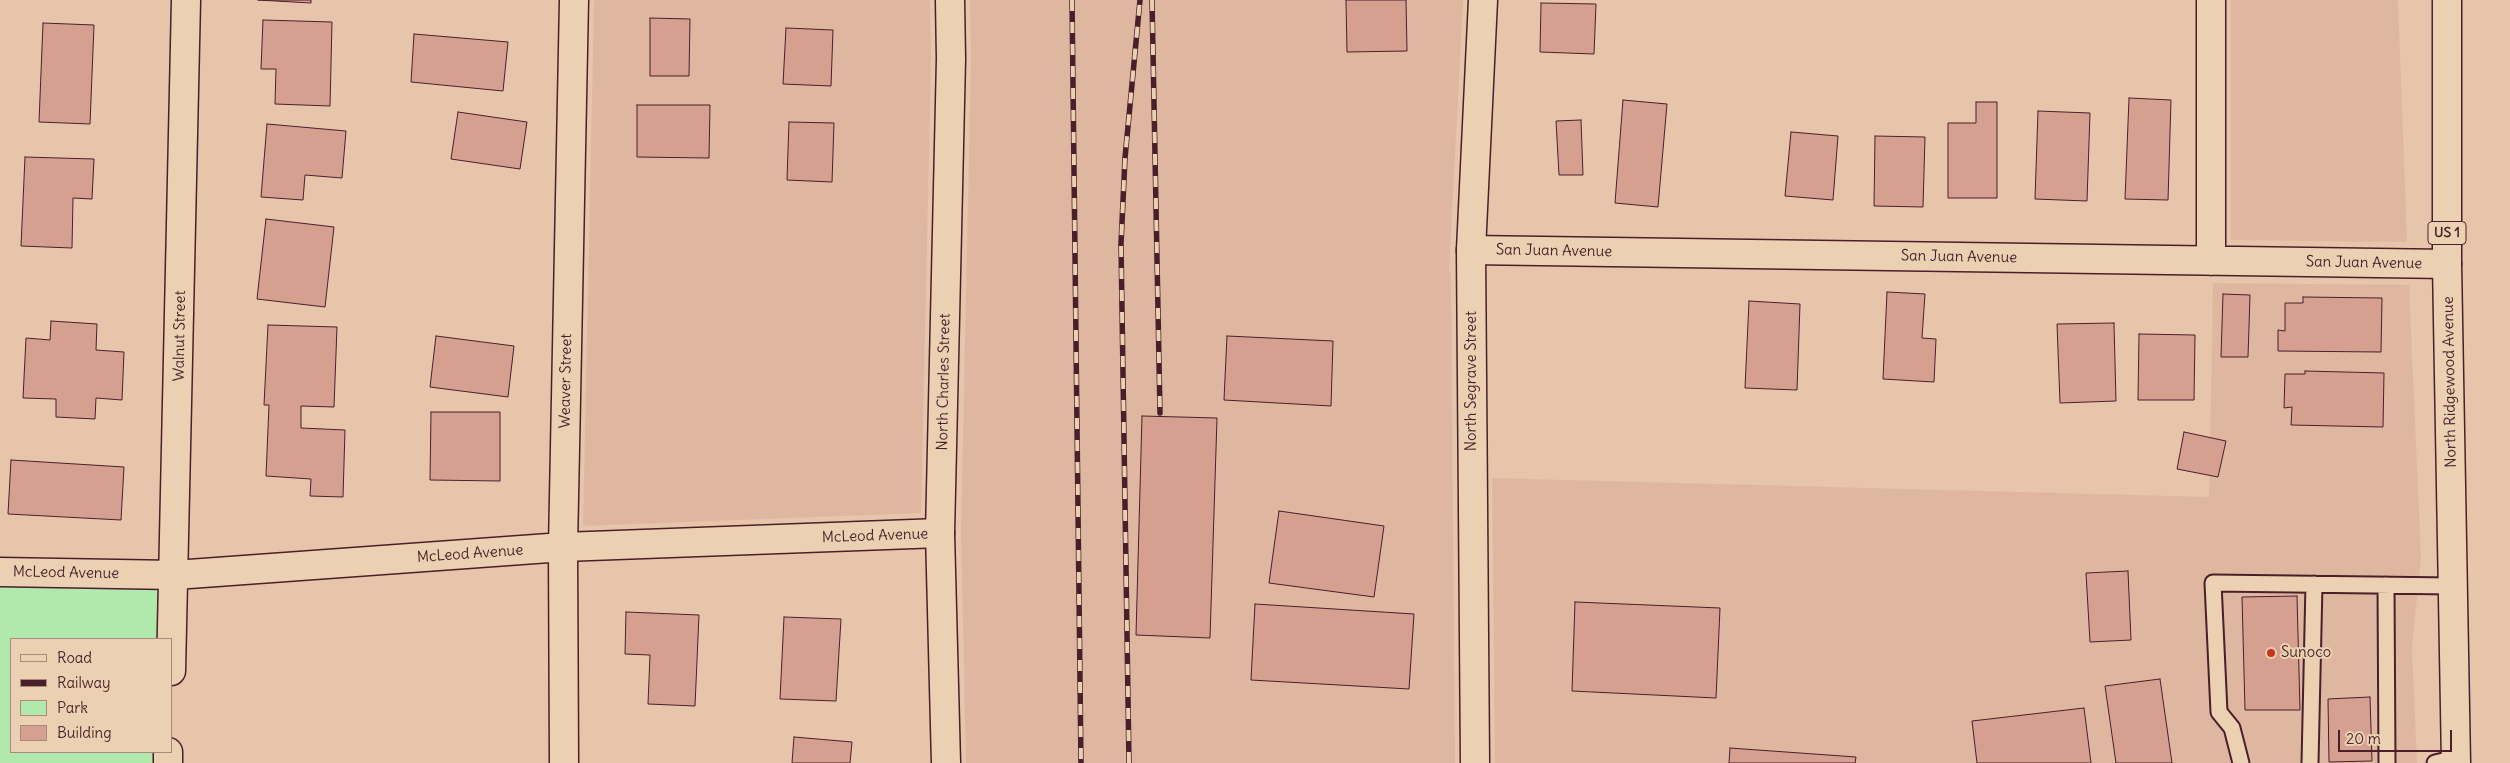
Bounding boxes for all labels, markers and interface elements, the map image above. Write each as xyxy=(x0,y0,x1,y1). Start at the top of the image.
road number: US 1 xyxy=(2428,222,2466,244)
street label: San Juan Avenue xyxy=(1496,241,1612,261)
street label: San Juan Avenue xyxy=(1901,247,2017,267)
street label: San Juan Avenue xyxy=(2306,253,2422,273)
street label: Walnut Street xyxy=(170,290,190,382)
street label: North Ridgewood Avenue xyxy=(2440,296,2460,468)
street label: North Segrave Street xyxy=(1463,311,1481,451)
street label: North Charles Street xyxy=(934,313,954,451)
street label: Weaver Street xyxy=(556,333,576,429)
street label: McLeod Avenue xyxy=(821,525,929,547)
street label: McLeod Avenue xyxy=(416,541,524,567)
street label: McLeod Avenue xyxy=(13,563,119,583)
legend xyxy=(10,638,172,753)
place label: Sunoco xyxy=(2281,644,2331,662)
marker: Sunoco xyxy=(2265,647,2277,659)
text: Road xyxy=(57,648,92,667)
text: Railway xyxy=(57,673,111,692)
text: Park xyxy=(57,698,88,717)
scale bar xyxy=(2340,720,2454,752)
text: Building xyxy=(57,723,112,742)
text: 20 m xyxy=(2346,729,2381,748)

